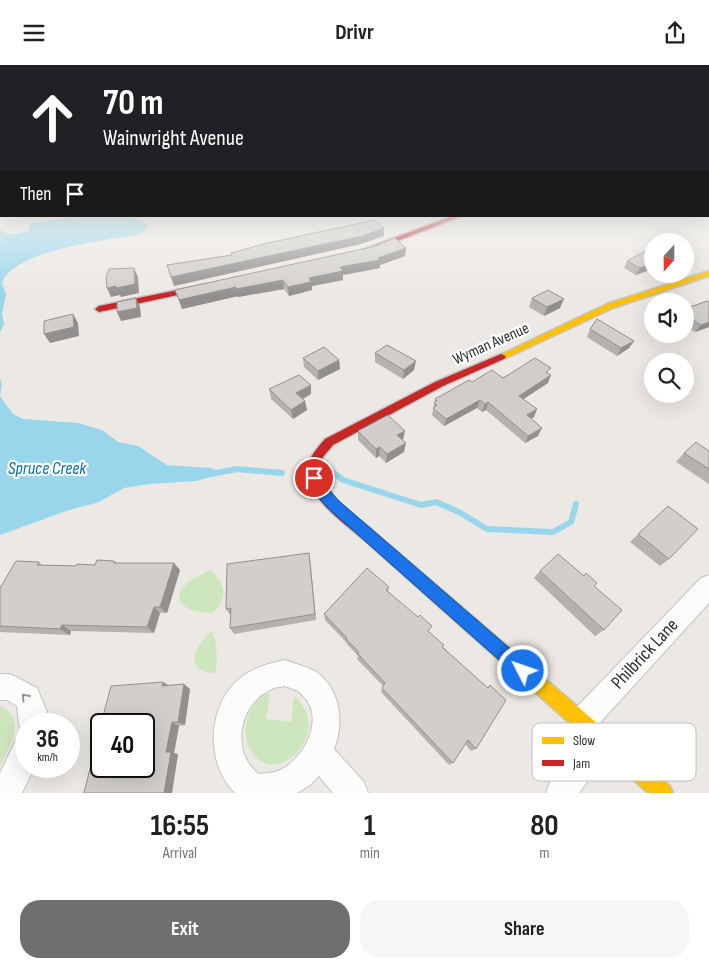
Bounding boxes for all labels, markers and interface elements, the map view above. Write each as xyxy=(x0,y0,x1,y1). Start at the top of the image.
icon: menu xyxy=(20,19,48,47)
text: Drivr xyxy=(335,19,374,46)
icon: share xyxy=(661,19,689,47)
text: 70 m xyxy=(103,82,163,125)
icon: ahead xyxy=(20,85,85,150)
text: Wainwright Avenue xyxy=(103,125,244,152)
icon: arrive xyxy=(61,180,89,208)
text: Then xyxy=(20,183,51,206)
north arrow xyxy=(644,233,694,283)
map controls xyxy=(644,233,694,403)
button: sound xyxy=(644,293,694,343)
street label: Wyman Avenue xyxy=(450,319,532,369)
button: search xyxy=(644,353,694,403)
pin xyxy=(293,457,335,499)
water label: Spruce Creek xyxy=(8,458,87,479)
icon: arrive xyxy=(300,464,328,492)
street label: Philbrick Lane xyxy=(607,614,683,694)
position arrow xyxy=(496,644,548,696)
one-way arrow xyxy=(22,694,31,703)
speed limit sign: 40 xyxy=(90,713,155,778)
legend xyxy=(532,723,696,781)
text: 36 xyxy=(36,724,59,755)
text: Slow xyxy=(573,732,595,749)
text: km/h xyxy=(37,750,58,765)
text: Jam xyxy=(572,755,590,772)
text: 16:55 xyxy=(150,808,209,844)
text: 1 xyxy=(364,808,376,844)
text: 80 xyxy=(530,808,559,844)
text: Arrival xyxy=(163,844,197,863)
text: min xyxy=(360,844,380,863)
text: m xyxy=(539,844,550,863)
button: Exit xyxy=(20,900,350,958)
button: Share xyxy=(360,900,689,958)

